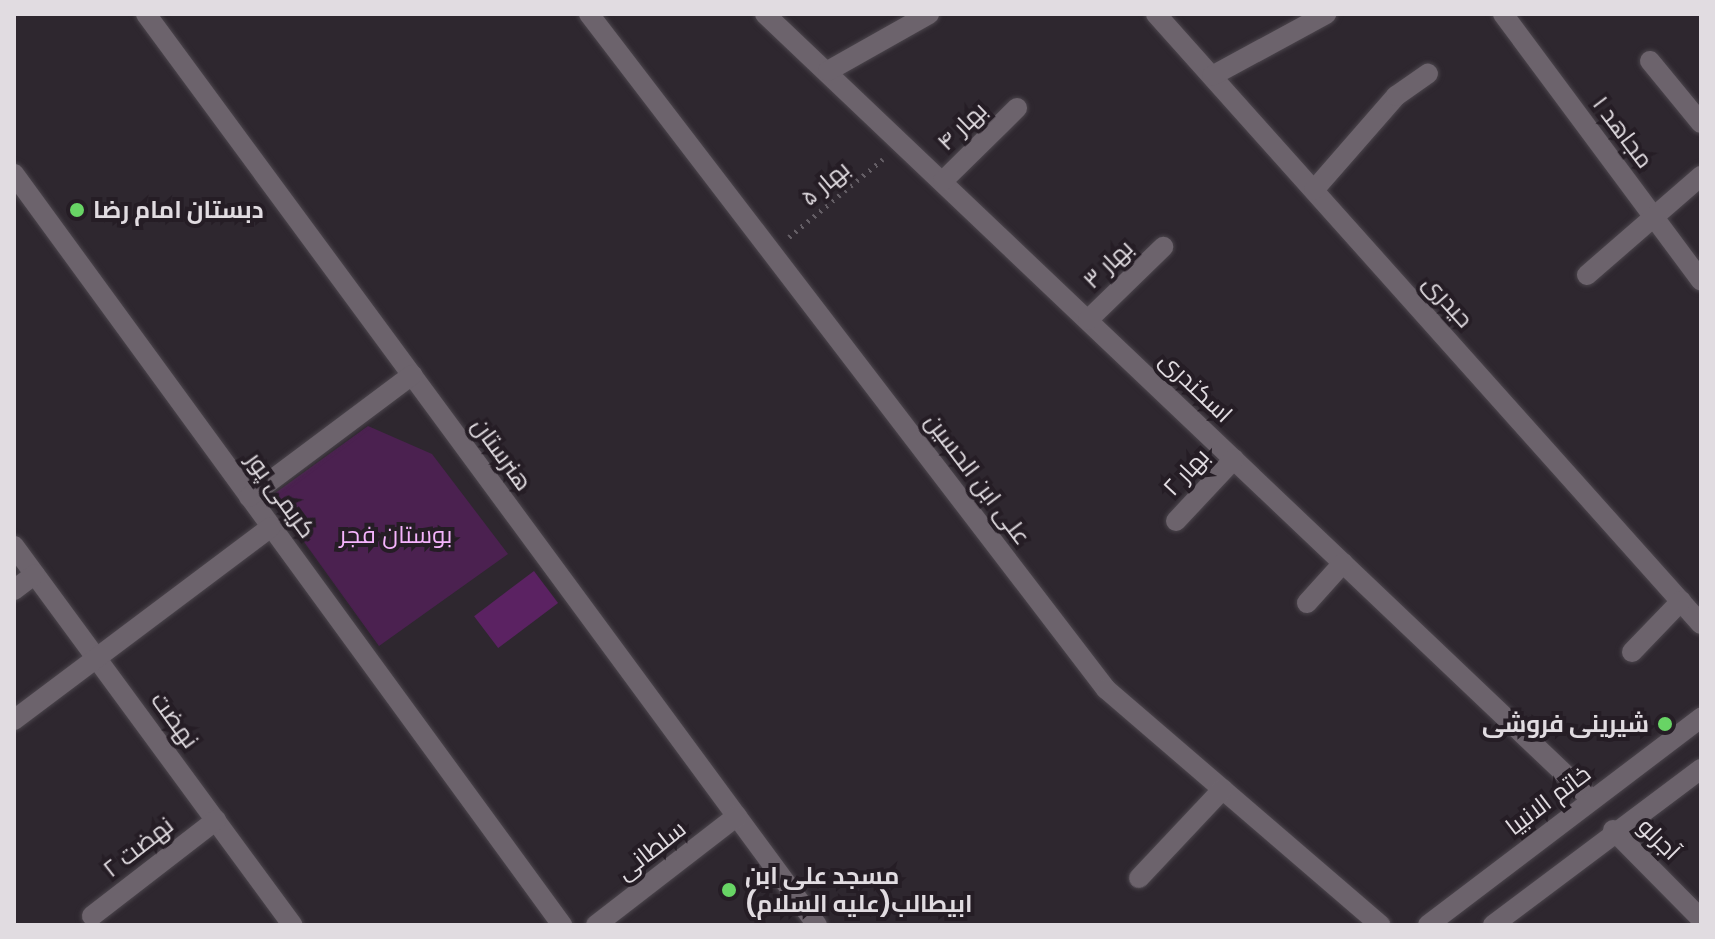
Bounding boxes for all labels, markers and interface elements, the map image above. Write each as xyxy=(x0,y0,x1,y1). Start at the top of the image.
street label: مجاهد ۱ xyxy=(1587,90,1659,174)
street label: بهار ۴ xyxy=(931,96,993,156)
street label: بهار ۵ xyxy=(795,154,855,212)
place label: دبستان امام رضا xyxy=(93,196,264,224)
marker: دبستان امام رضا xyxy=(68,201,86,219)
street label: بهار ۳ xyxy=(1077,233,1139,295)
street label: حیدری xyxy=(1417,269,1479,333)
street label: اسکندری xyxy=(1154,345,1238,429)
street label: علی ابن الحسین xyxy=(919,408,1037,550)
street label: هنرستان xyxy=(466,412,538,496)
street label: بهار ۲ xyxy=(1157,442,1215,502)
street label: کریمی پور xyxy=(240,446,322,544)
park label: بوستان فجر xyxy=(340,521,452,549)
street label: نهضت xyxy=(145,686,205,754)
place label: شیرینی فروشی xyxy=(1482,710,1649,738)
marker: شیرینی فروشی xyxy=(1656,715,1674,733)
street label: خاتم الانبیا xyxy=(1500,759,1596,841)
street label: نهضت ۲ xyxy=(97,811,179,883)
street label: آجرلو xyxy=(1632,812,1686,866)
street label: سلطانی xyxy=(611,814,691,886)
place label: مسجد علی ابن ابیطالب(علیه السلام) xyxy=(745,862,972,918)
marker: مسجد علی ابن ابیطالب(علیه السلام) xyxy=(720,881,738,899)

